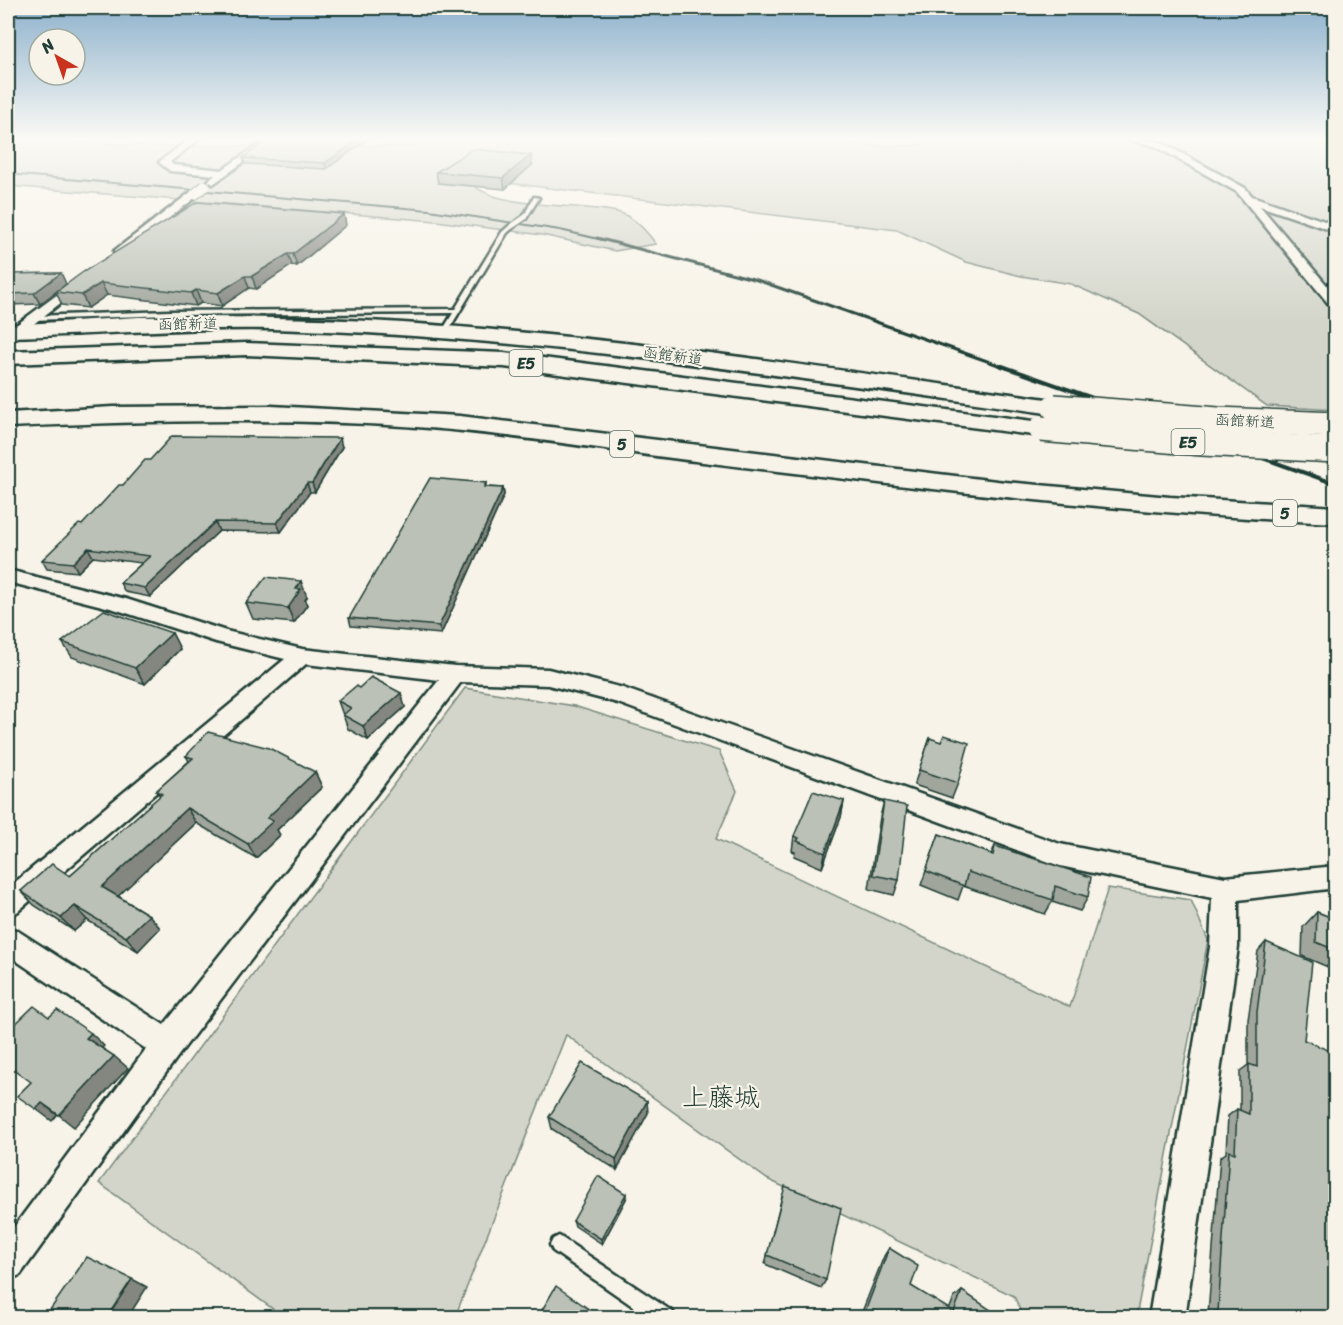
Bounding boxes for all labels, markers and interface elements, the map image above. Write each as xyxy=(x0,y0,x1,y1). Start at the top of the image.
north arrow xyxy=(27,27,87,87)
text: N xyxy=(33,31,62,61)
street label: 函館新道 xyxy=(158,310,218,338)
street label: 函館新道 xyxy=(641,339,705,373)
road number: E5 xyxy=(510,350,542,376)
street label: 函館新道 xyxy=(1214,406,1276,436)
road number: E5 xyxy=(1172,429,1204,455)
road number: 5 xyxy=(610,431,634,457)
road number: 5 xyxy=(1273,500,1297,526)
district label: 上藤城 xyxy=(682,1074,760,1120)

